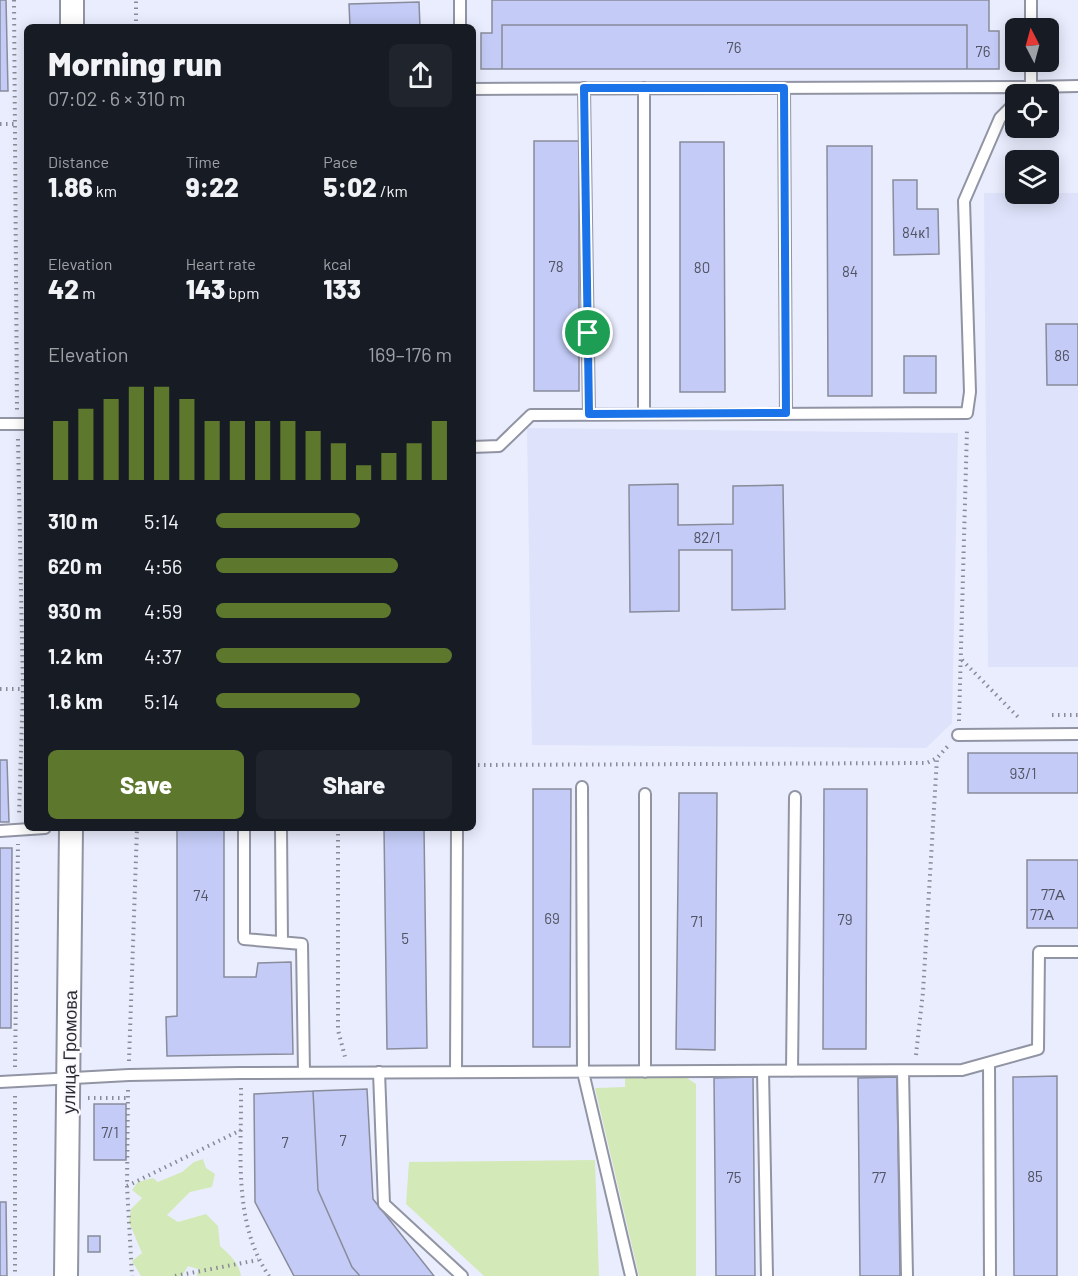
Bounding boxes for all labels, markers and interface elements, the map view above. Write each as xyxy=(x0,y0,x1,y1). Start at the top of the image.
north arrow xyxy=(1005,18,1059,72)
map controls xyxy=(1005,18,1059,204)
house number: 76 xyxy=(727,38,741,56)
house number: 76 xyxy=(976,42,990,60)
text: Morning run xyxy=(48,43,222,83)
button: share xyxy=(389,44,452,107)
button: locate xyxy=(1005,84,1059,138)
text: 07:02 · 6 × 310 m xyxy=(48,86,186,110)
button: layers xyxy=(1005,150,1059,204)
text: Distance xyxy=(48,152,109,171)
text: Time xyxy=(186,152,220,171)
text: Pace xyxy=(323,152,358,171)
text: 1.86 xyxy=(48,171,93,202)
text: 9:22 xyxy=(186,171,239,202)
text: 5:02 xyxy=(323,171,377,202)
text: km xyxy=(93,181,117,200)
text: /km xyxy=(377,181,408,200)
house number: 84к1 xyxy=(902,223,930,241)
text: Elevation xyxy=(48,254,112,273)
text: Heart rate xyxy=(186,254,256,273)
text: kcal xyxy=(323,254,351,273)
house number: 78 xyxy=(549,257,563,275)
house number: 80 xyxy=(694,258,710,276)
house number: 84 xyxy=(842,262,858,280)
text: 42 xyxy=(48,273,79,304)
text: 143 xyxy=(186,273,225,304)
text: 133 xyxy=(323,273,361,304)
text: m xyxy=(79,283,95,302)
text: bpm xyxy=(225,283,259,302)
pin xyxy=(562,307,613,358)
icon: arrive xyxy=(571,316,604,349)
text: Elevation xyxy=(48,342,129,366)
text: 169–176 m xyxy=(368,342,452,366)
house number: 86 xyxy=(1054,346,1070,364)
text: 310 m xyxy=(48,509,98,533)
text: 5:14 xyxy=(144,509,179,533)
house number: 82/1 xyxy=(693,528,721,546)
text: 620 m xyxy=(48,554,102,578)
text: 4:56 xyxy=(144,554,182,578)
text: 930 m xyxy=(48,599,102,623)
text: 4:59 xyxy=(144,599,183,623)
text: 1.2 km xyxy=(48,644,103,668)
text: 4:37 xyxy=(144,644,182,668)
text: 1.6 km xyxy=(48,689,103,713)
text: 5:14 xyxy=(144,689,179,713)
button: Save xyxy=(48,750,244,819)
button: Share xyxy=(256,750,452,819)
house number: 93/1 xyxy=(1010,764,1036,782)
house number: 77А xyxy=(1041,885,1065,903)
house number: 74 xyxy=(193,886,209,904)
house number: 77А xyxy=(1030,905,1054,923)
house number: 69 xyxy=(544,909,560,927)
house number: 79 xyxy=(838,910,852,928)
house number: 71 xyxy=(691,912,703,930)
house number: 5 xyxy=(401,929,409,947)
street label: улица Громова xyxy=(57,989,81,1114)
house number: 7/1 xyxy=(101,1123,119,1141)
house number: 7 xyxy=(339,1131,347,1149)
house number: 7 xyxy=(281,1133,289,1151)
house number: 85 xyxy=(1027,1167,1043,1185)
house number: 75 xyxy=(727,1168,741,1186)
house number: 77 xyxy=(872,1168,886,1186)

